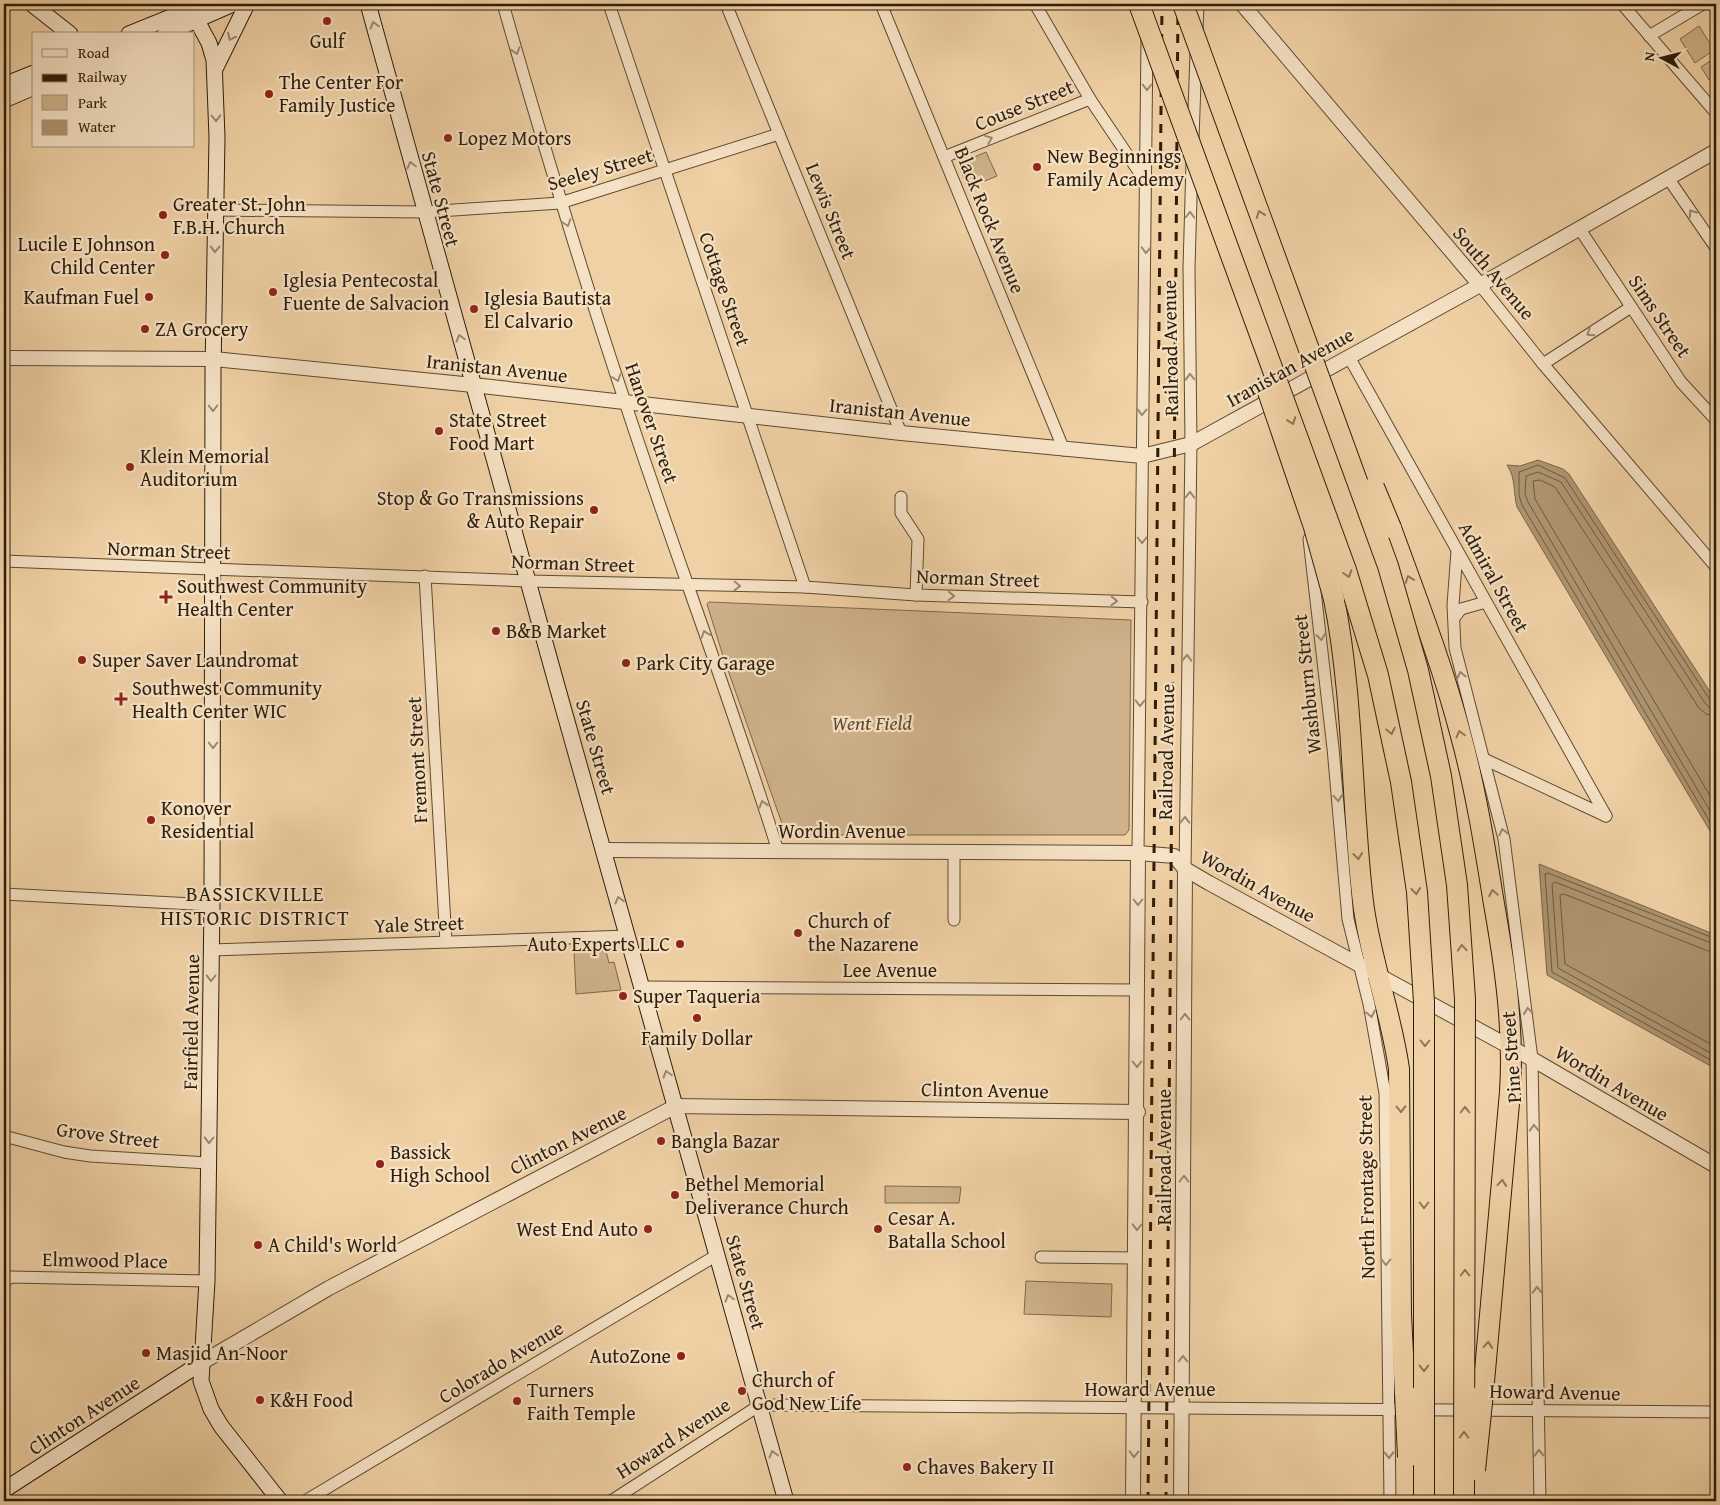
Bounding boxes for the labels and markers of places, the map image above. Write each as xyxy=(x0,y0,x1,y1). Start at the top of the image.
marker: Gulf xyxy=(321,15,333,27)
place label: Gulf xyxy=(310,26,347,55)
place label: The Center For Family Justice xyxy=(279,67,403,119)
marker: The Center For Family Justice xyxy=(263,88,275,100)
place label: Lopez Motors xyxy=(458,123,571,152)
marker: Lopez Motors xyxy=(442,132,454,144)
place label: New Beginnings Family Academy xyxy=(1047,141,1184,193)
marker: New Beginnings Family Academy xyxy=(1031,161,1043,173)
place label: Greater St. John F.B.H. Church xyxy=(173,189,306,241)
marker: Greater St. John F.B.H. Church xyxy=(157,209,169,221)
place label: Lucile E Johnson Child Center xyxy=(18,229,155,281)
marker: Lucile E Johnson Child Center xyxy=(159,249,171,261)
place label: Iglesia Pentecostal Fuente de Salvacion xyxy=(283,265,449,317)
place label: Kaufman Fuel xyxy=(23,282,139,311)
place label: Iglesia Bautista El Calvario xyxy=(484,283,612,335)
marker: Iglesia Pentecostal Fuente de Salvacion xyxy=(267,286,279,298)
marker: Kaufman Fuel xyxy=(143,291,155,303)
marker: Iglesia Bautista El Calvario xyxy=(468,303,480,315)
place label: ZA Grocery xyxy=(155,314,249,343)
marker: ZA Grocery xyxy=(139,323,151,335)
place label: State Street Food Mart xyxy=(449,405,547,457)
marker: State Street Food Mart xyxy=(433,425,445,437)
place label: Klein Memorial Auditorium xyxy=(140,441,270,493)
marker: Klein Memorial Auditorium xyxy=(124,461,136,473)
place label: Stop & Go Transmissions & Auto Repair xyxy=(377,483,584,535)
marker: Stop & Go Transmissions & Auto Repair xyxy=(588,504,600,516)
place label: Southwest Community Health Center xyxy=(177,571,367,623)
marker: Southwest Community Health Center xyxy=(159,590,173,604)
place label: B&B Market xyxy=(506,616,607,645)
marker: B&B Market xyxy=(490,625,502,637)
place label: Super Saver Laundromat xyxy=(92,645,299,674)
place label: Park City Garage xyxy=(636,648,775,677)
marker: Super Saver Laundromat xyxy=(76,654,88,666)
marker: Park City Garage xyxy=(620,657,632,669)
place label: Southwest Community Health Center WIC xyxy=(132,673,322,725)
marker: Southwest Community Health Center WIC xyxy=(114,692,128,706)
place label: Konover Residential xyxy=(161,793,255,845)
marker: Konover Residential xyxy=(145,814,157,826)
place label: Church of the Nazarene xyxy=(808,906,919,958)
marker: Church of the Nazarene xyxy=(792,927,804,939)
place label: Auto Experts LLC xyxy=(527,929,670,958)
marker: Auto Experts LLC xyxy=(674,938,686,950)
place label: Super Taqueria xyxy=(633,981,761,1010)
marker: Super Taqueria xyxy=(617,990,629,1002)
marker: Family Dollar xyxy=(691,1012,703,1024)
place label: Family Dollar xyxy=(641,1023,753,1052)
place label: Bangla Bazar xyxy=(671,1126,780,1155)
marker: Bangla Bazar xyxy=(655,1135,667,1147)
place label: Bassick High School xyxy=(390,1137,490,1189)
marker: Bassick High School xyxy=(374,1158,386,1170)
place label: Bethel Memorial Deliverance Church xyxy=(685,1169,849,1221)
marker: Bethel Memorial Deliverance Church xyxy=(669,1189,681,1201)
place label: Cesar A. Batalla School xyxy=(888,1203,1006,1255)
place label: West End Auto xyxy=(516,1214,638,1243)
marker: West End Auto xyxy=(642,1223,654,1235)
marker: Cesar A. Batalla School xyxy=(872,1223,884,1235)
place label: A Child's World xyxy=(268,1230,397,1259)
marker: A Child's World xyxy=(252,1239,264,1251)
place label: Masjid An-Noor xyxy=(156,1338,288,1367)
place label: AutoZone xyxy=(589,1341,671,1370)
marker: Masjid An-Noor xyxy=(140,1347,152,1359)
marker: AutoZone xyxy=(675,1350,687,1362)
place label: Church of God New Life xyxy=(752,1365,861,1417)
place label: Turners Faith Temple xyxy=(527,1375,636,1427)
place label: K&H Food xyxy=(270,1385,353,1414)
marker: Church of God New Life xyxy=(736,1385,748,1397)
marker: K&H Food xyxy=(254,1394,266,1406)
marker: Turners Faith Temple xyxy=(511,1395,523,1407)
place label: Chaves Bakery II xyxy=(917,1452,1054,1481)
marker: Chaves Bakery II xyxy=(901,1461,913,1473)

